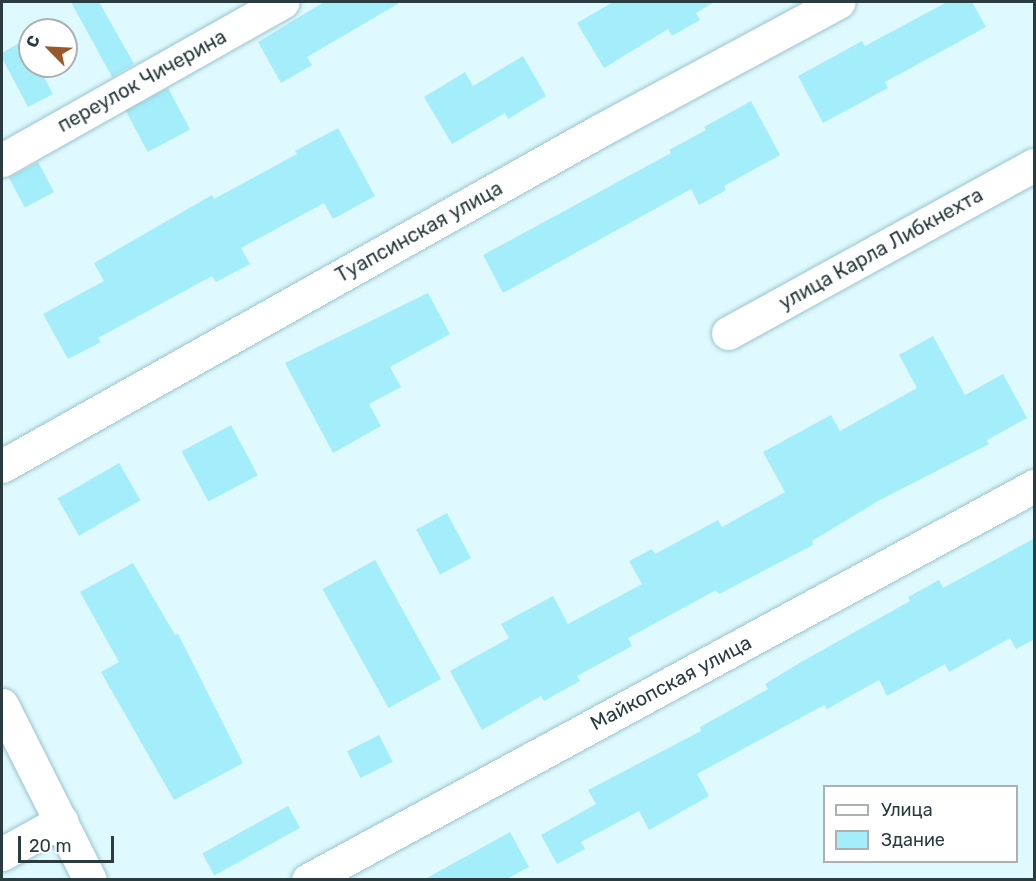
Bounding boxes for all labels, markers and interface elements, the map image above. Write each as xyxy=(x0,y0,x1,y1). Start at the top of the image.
north arrow xyxy=(18,18,78,78)
street label: переулок Чичерина xyxy=(53,25,231,137)
text: С xyxy=(22,32,44,50)
street label: Туапсинская улица xyxy=(331,176,507,288)
street label: улица Карла Либкнехта xyxy=(775,183,987,315)
street label: Майкопская улица xyxy=(586,630,756,736)
legend xyxy=(823,785,1018,863)
text: Улица xyxy=(881,799,933,821)
scale bar xyxy=(21,824,117,862)
text: Здание xyxy=(881,829,945,851)
text: 20 m xyxy=(29,835,71,857)

